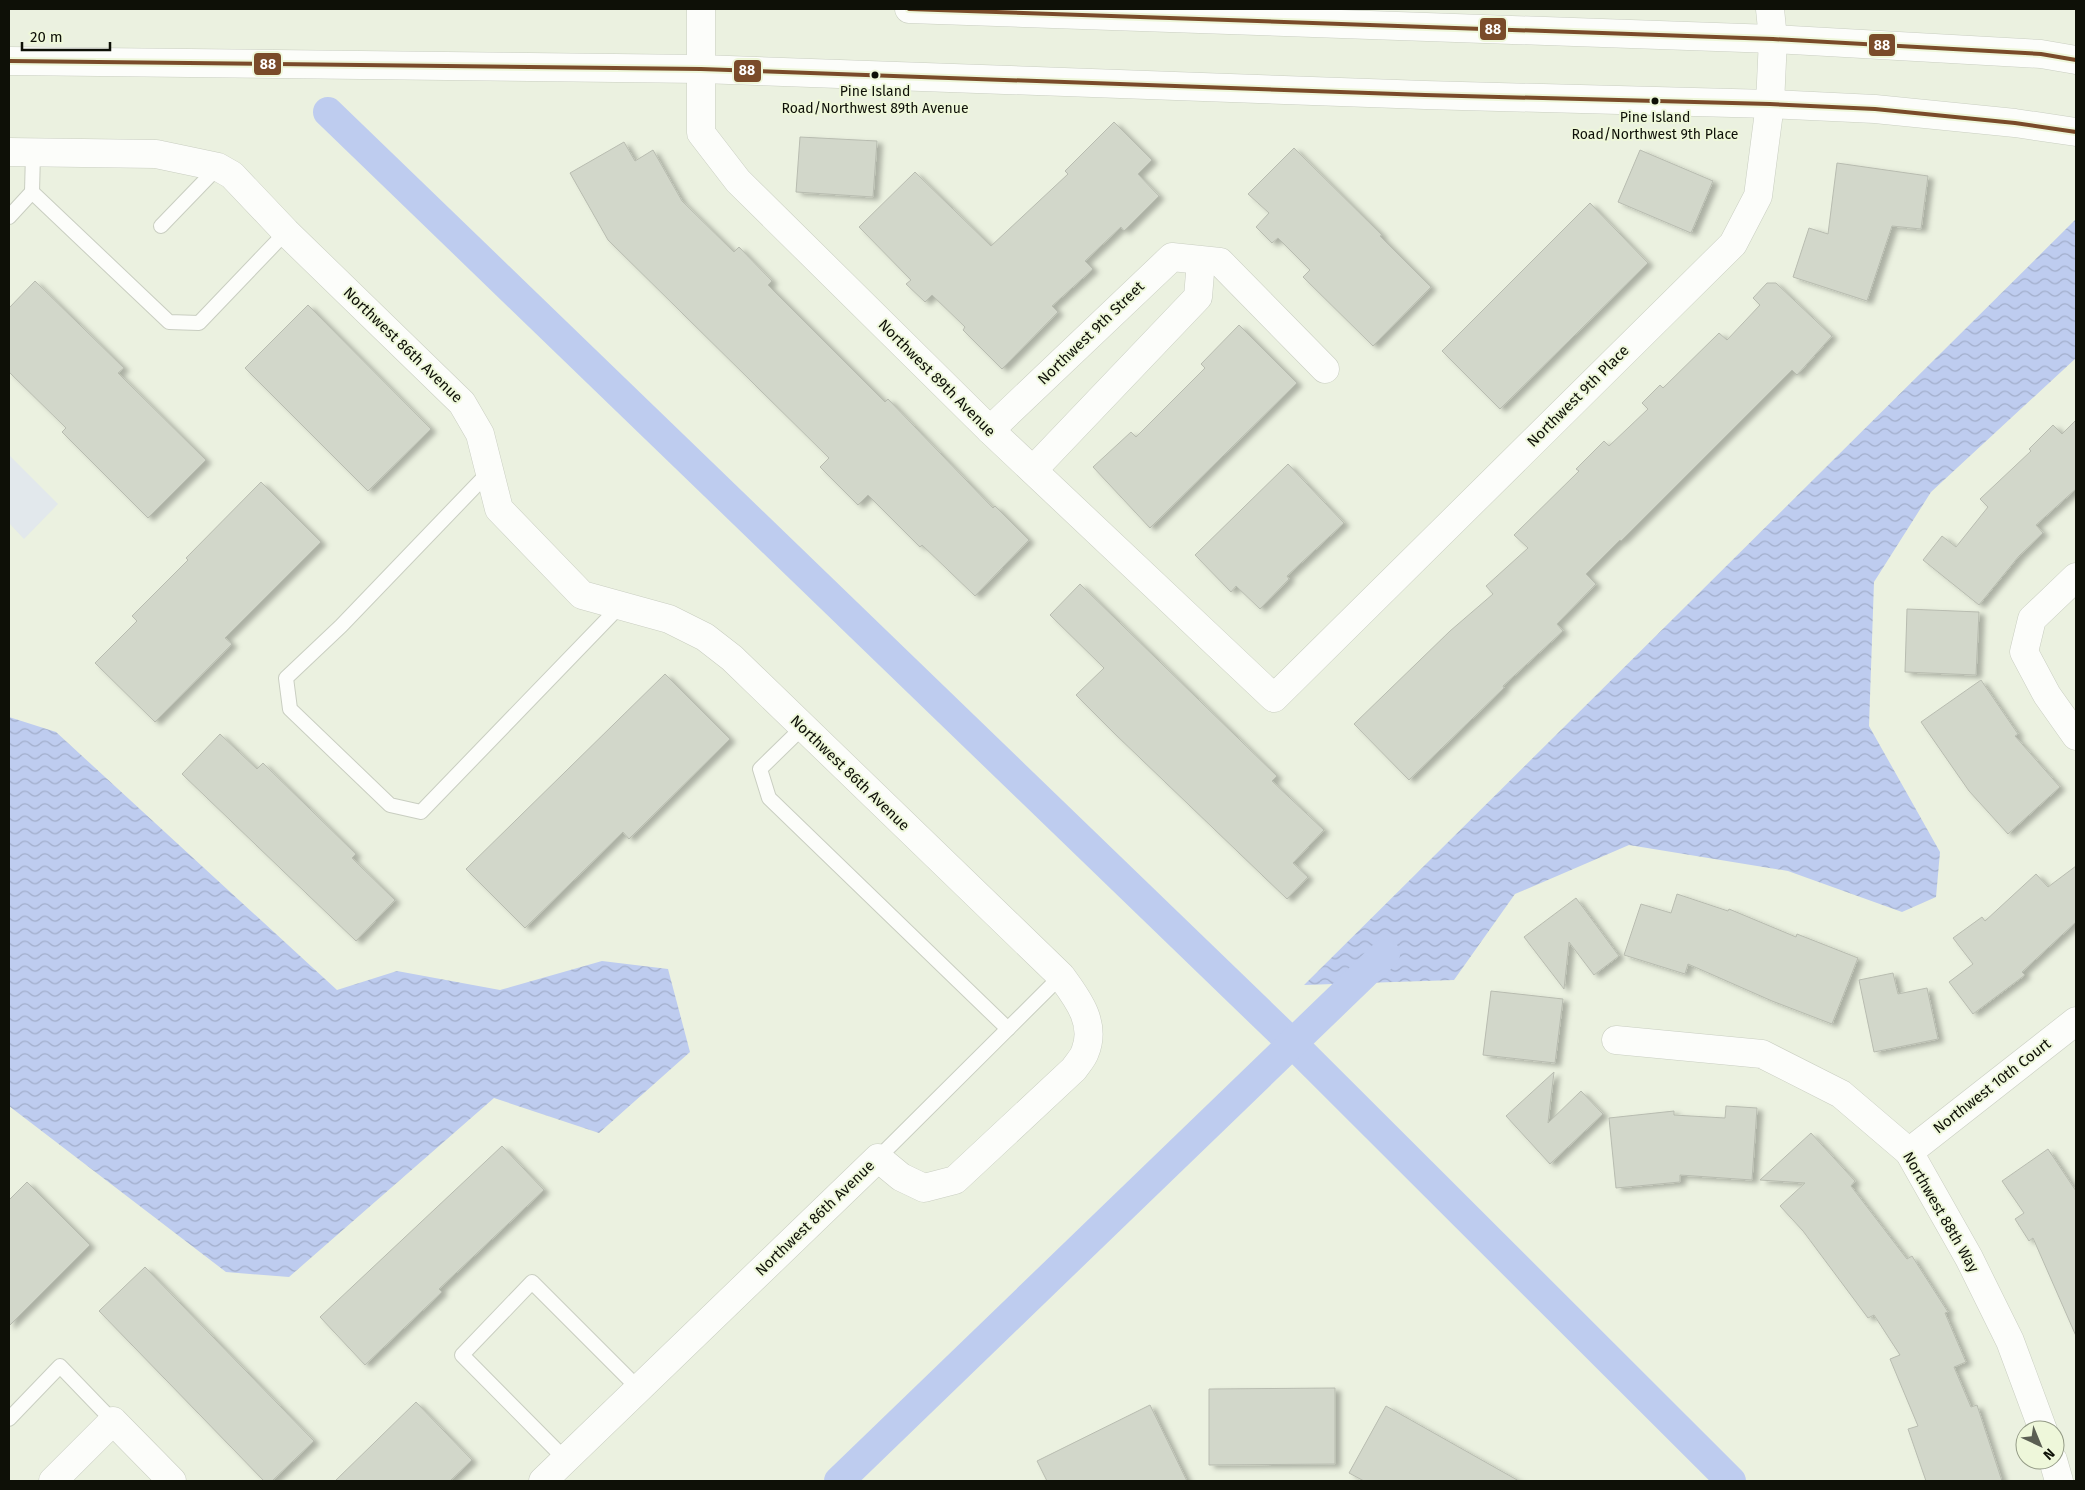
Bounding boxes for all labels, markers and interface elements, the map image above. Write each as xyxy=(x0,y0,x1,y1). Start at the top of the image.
line badge: 88 xyxy=(1479,17,1507,41)
scale bar xyxy=(22,20,110,52)
text: 88 xyxy=(1485,21,1501,38)
text: 20 m xyxy=(30,28,63,46)
line badge: 88 xyxy=(1868,33,1896,57)
text: 88 xyxy=(1874,37,1890,54)
line badge: 88 xyxy=(253,52,282,76)
text: 88 xyxy=(260,56,276,73)
line badge: 88 xyxy=(733,59,762,83)
text: 88 xyxy=(739,62,755,79)
marker: Pine Island Road/Northwest 89th Avenue xyxy=(870,70,880,80)
place label: Pine Island Road/Northwest 89th Avenue xyxy=(781,83,969,117)
marker: Pine Island Road/Northwest 9th Place xyxy=(1650,96,1660,106)
place label: Pine Island Road/Northwest 9th Place xyxy=(1572,109,1738,143)
street label: Northwest 9th Street xyxy=(1034,277,1148,388)
street label: Northwest 86th Avenue xyxy=(340,283,466,407)
street label: Northwest 89th Avenue xyxy=(875,316,999,440)
street label: Northwest 9th Place xyxy=(1523,341,1633,451)
street label: Northwest 86th Avenue xyxy=(787,711,913,835)
street label: Northwest 10th Court xyxy=(1930,1034,2055,1137)
street label: Northwest 88th Way xyxy=(1899,1148,1983,1276)
street label: Northwest 86th Avenue xyxy=(752,1156,878,1280)
north arrow xyxy=(2015,1420,2065,1470)
text: N xyxy=(2039,1445,2058,1463)

